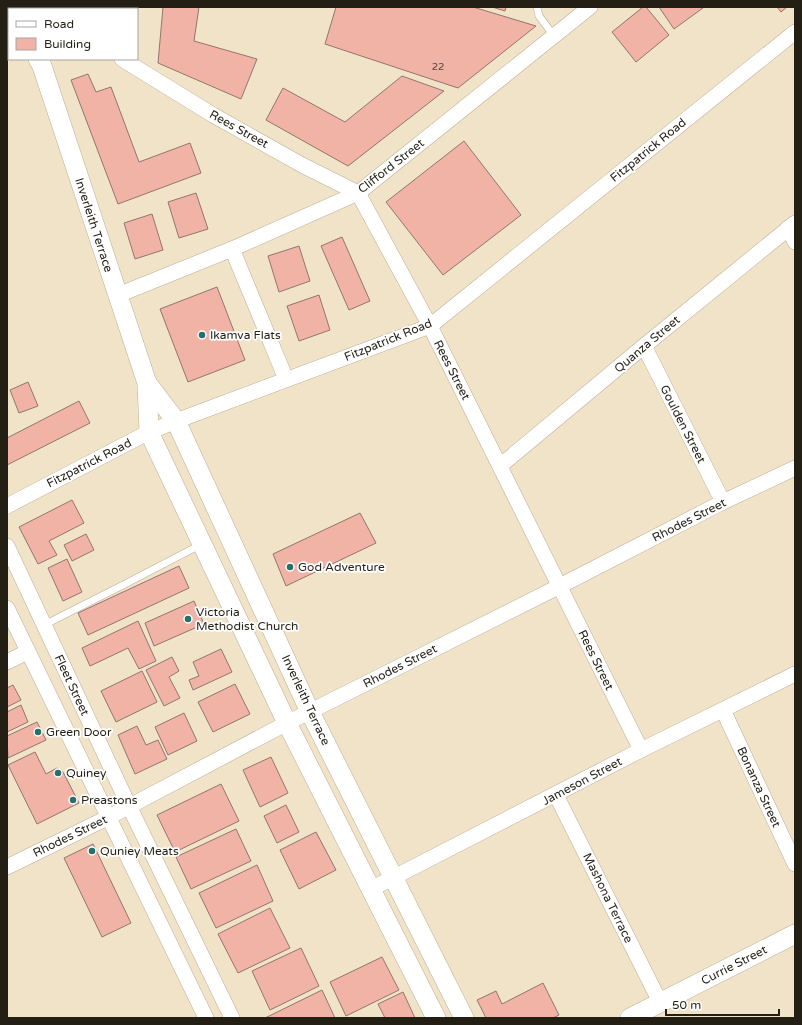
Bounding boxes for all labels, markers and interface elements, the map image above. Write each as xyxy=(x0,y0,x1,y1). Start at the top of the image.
legend xyxy=(8,8,138,60)
text: Road xyxy=(44,17,74,31)
text: Building xyxy=(44,37,91,51)
house number: 22 xyxy=(432,61,444,73)
street label: Rees Street xyxy=(207,107,271,151)
street label: Fitzpatrick Road xyxy=(607,115,689,185)
street label: Clifford Street xyxy=(355,136,427,196)
street label: Inverleith Terrace xyxy=(72,176,116,274)
street label: Quanza Street xyxy=(611,312,683,375)
street label: Fitzpatrick Road xyxy=(342,316,434,364)
place label: Ikamva Flats xyxy=(210,328,281,342)
marker: Ikamva Flats xyxy=(197,330,207,340)
street label: Rees Street xyxy=(431,338,473,403)
street label: Goulden Street xyxy=(657,383,709,466)
street label: Fitzpatrick Road xyxy=(44,436,134,490)
street label: Rhodes Street xyxy=(650,495,728,545)
place label: God Adventure xyxy=(298,560,385,574)
marker: God Adventure xyxy=(285,562,295,572)
place label: Victoria Methodist Church xyxy=(196,605,298,633)
marker: Victoria Methodist Church xyxy=(183,614,193,624)
street label: Rees Street xyxy=(575,628,617,693)
street label: Rhodes Street xyxy=(361,641,439,691)
street label: Fleet Street xyxy=(52,652,92,718)
street label: Inverleith Terrace xyxy=(279,652,333,748)
place label: Green Door xyxy=(46,725,112,739)
marker: Green Door xyxy=(33,727,43,737)
street label: Bonanza Street xyxy=(734,745,784,830)
street label: Jameson Street xyxy=(540,754,624,808)
place label: Quiney xyxy=(66,766,107,780)
marker: Quiney xyxy=(53,768,63,778)
place label: Preastons xyxy=(81,793,138,807)
marker: Preastons xyxy=(68,795,78,805)
street label: Rhodes Street xyxy=(31,812,110,860)
place label: Quniey Meats xyxy=(100,844,179,858)
marker: Quniey Meats xyxy=(87,846,97,856)
street label: Mashona Terrace xyxy=(580,851,636,945)
street label: Currie Street xyxy=(699,942,770,988)
scale bar xyxy=(666,991,779,1017)
text: 50 m xyxy=(672,998,701,1012)

